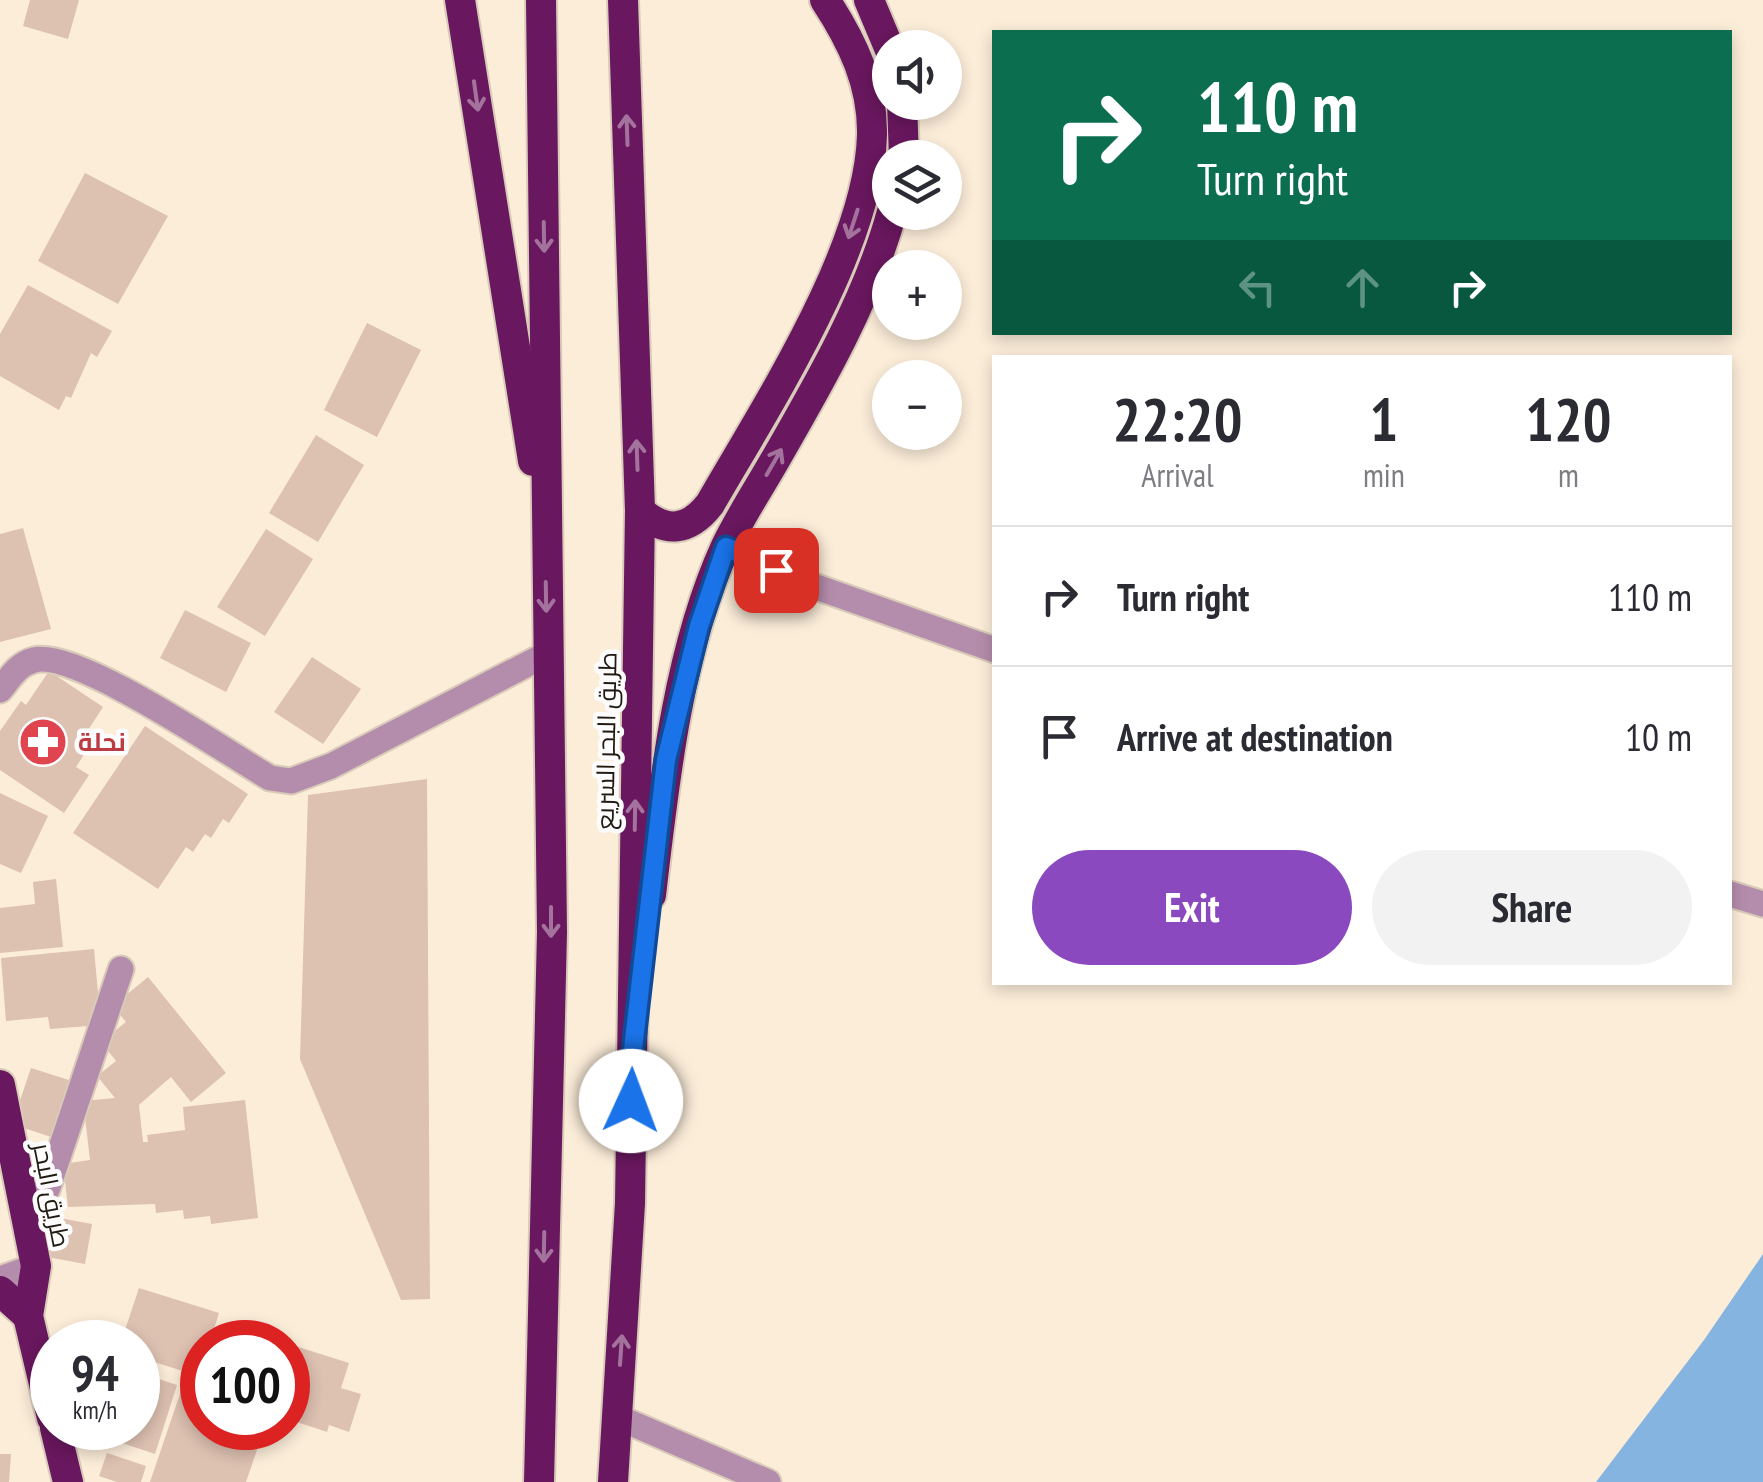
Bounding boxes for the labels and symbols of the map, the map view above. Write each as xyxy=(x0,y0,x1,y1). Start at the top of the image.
one-way arrow xyxy=(467,79,485,112)
one-way arrow xyxy=(617,115,636,147)
one-way arrow xyxy=(843,208,861,239)
one-way arrow xyxy=(535,221,554,253)
one-way arrow xyxy=(627,440,646,472)
one-way arrow xyxy=(764,448,784,477)
pin xyxy=(734,528,819,613)
one-way arrow xyxy=(536,581,555,613)
street label: طريق البحر السريع xyxy=(588,652,625,830)
pharmacy icon: نحلة xyxy=(17,716,69,768)
place label: نحلة xyxy=(78,726,126,758)
one-way arrow xyxy=(626,800,645,832)
one-way arrow xyxy=(542,906,561,938)
position arrow xyxy=(579,1049,683,1153)
street label: طريق البحر xyxy=(26,1138,78,1250)
one-way arrow xyxy=(535,1231,554,1263)
speed limit sign: 100 xyxy=(180,1320,310,1450)
one-way arrow xyxy=(612,1334,631,1366)

